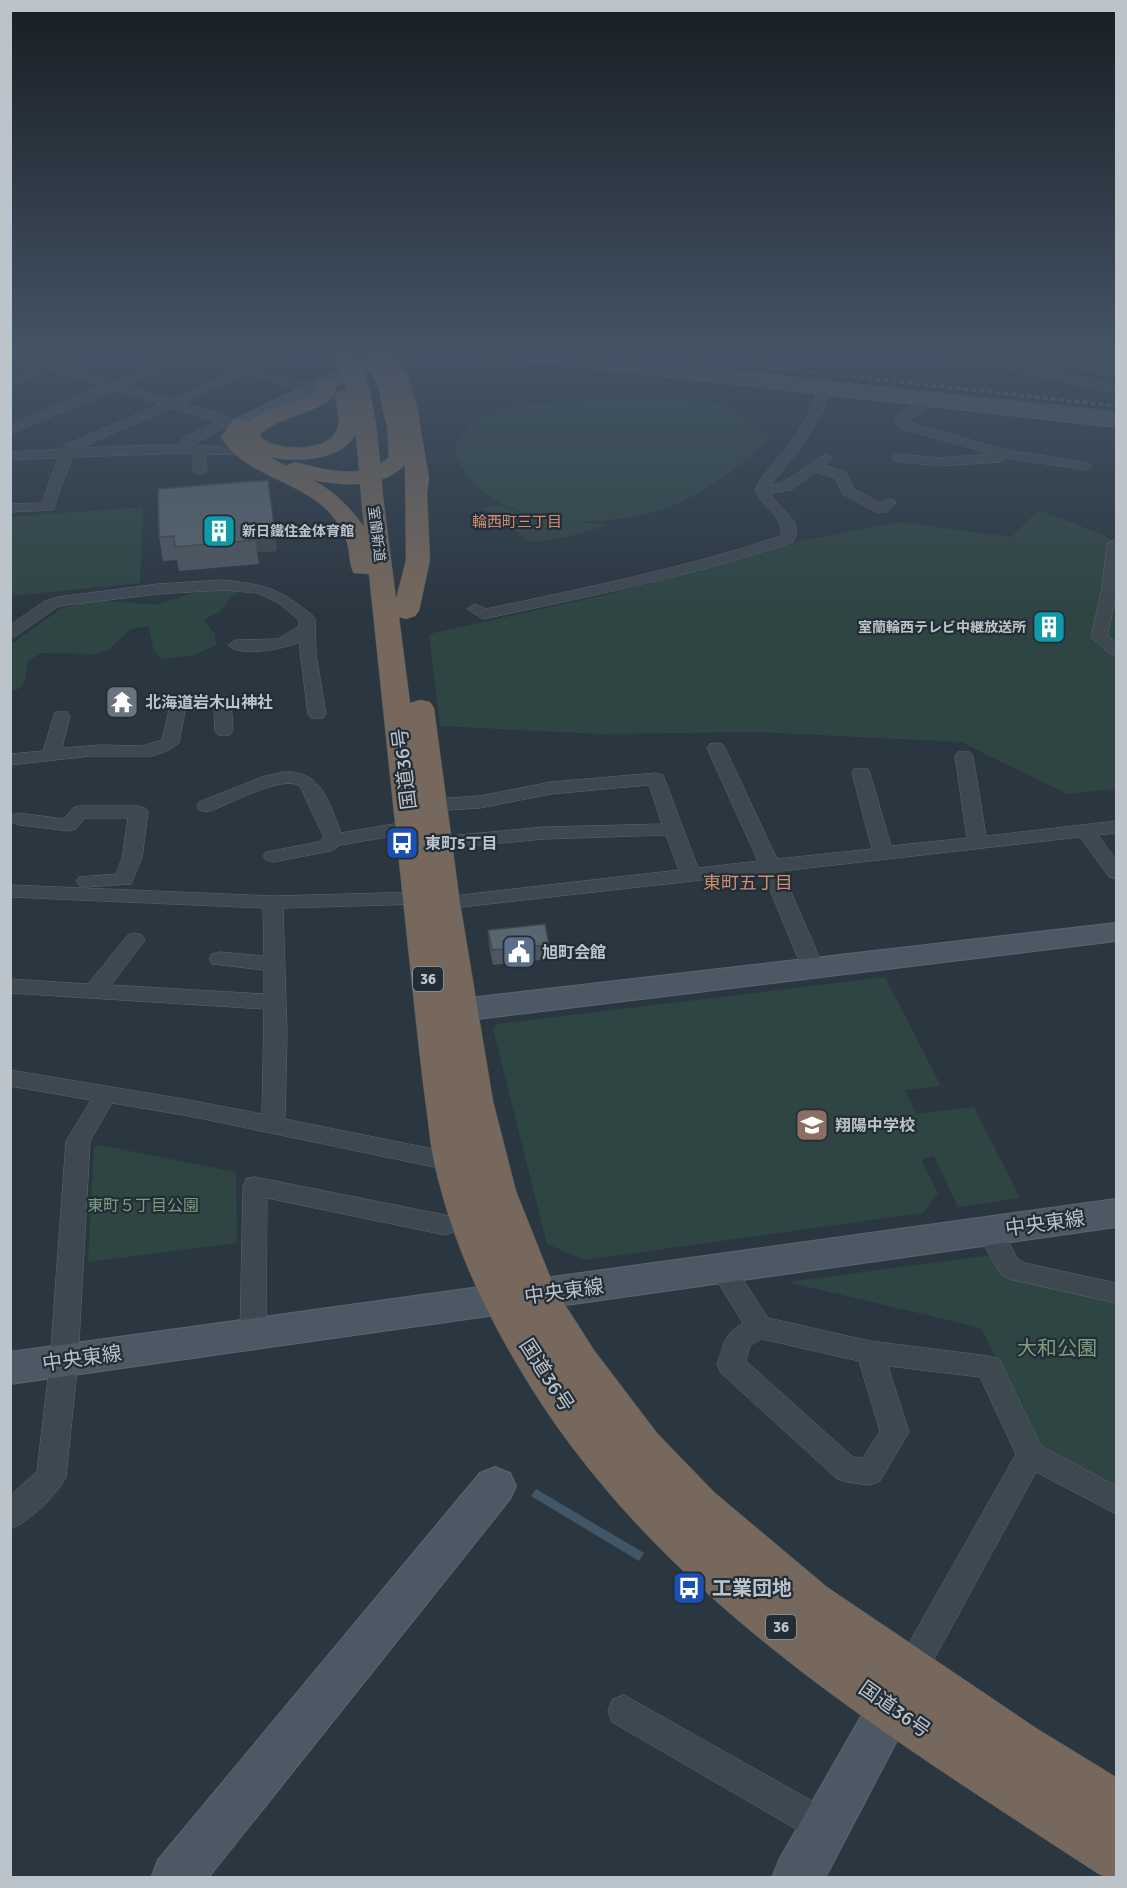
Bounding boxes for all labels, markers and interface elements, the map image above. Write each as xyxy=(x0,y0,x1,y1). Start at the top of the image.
street label: 室蘭新道 xyxy=(365,505,388,563)
building icon: 新日鐵住金体育館 xyxy=(201,513,237,549)
district label: 輪西町三丁目 xyxy=(472,513,562,531)
place label: 新日鐵住金体育館 xyxy=(242,523,354,540)
building icon: 室蘭輪西テレビ中継放送所 xyxy=(1031,609,1067,645)
place label: 室蘭輪西テレビ中継放送所 xyxy=(858,619,1026,636)
temple icon: 北海道岩木山神社 xyxy=(104,684,140,720)
place label: 北海道岩木山神社 xyxy=(145,693,273,713)
street label: 国道36号 xyxy=(387,727,422,811)
bus stop icon: 東町5丁目 xyxy=(384,825,420,861)
place label: 東町5丁目 xyxy=(425,834,498,854)
district label: 東町五丁目 xyxy=(703,872,793,894)
public building icon: 旭町会館 xyxy=(501,934,537,970)
place label: 旭町会館 xyxy=(542,943,606,963)
road number: 36 xyxy=(413,967,443,991)
school or university icon: 翔陽中学校 xyxy=(794,1107,830,1143)
place label: 翔陽中学校 xyxy=(835,1116,915,1136)
park label: 東町５丁目公園 xyxy=(87,1196,199,1216)
street label: 中央東線 xyxy=(1004,1206,1086,1241)
street label: 中央東線 xyxy=(523,1274,605,1309)
street label: 国道36号 xyxy=(514,1334,579,1416)
park label: 大和公園 xyxy=(1017,1336,1097,1361)
street label: 中央東線 xyxy=(41,1341,123,1376)
bus stop icon: 工業団地 xyxy=(671,1570,707,1606)
place label: 工業団地 xyxy=(712,1576,792,1601)
road number: 36 xyxy=(766,1615,796,1639)
street label: 国道36号 xyxy=(854,1676,935,1743)

